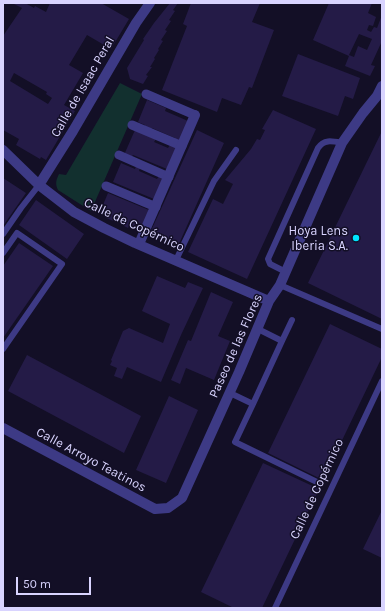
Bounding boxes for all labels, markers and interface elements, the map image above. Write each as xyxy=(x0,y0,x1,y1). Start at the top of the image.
street label: Calle de Isaac Peral xyxy=(48,34,118,140)
street label: Calle de Copérnico xyxy=(81,195,187,255)
place label: Hoya Lens Iberia S.A. xyxy=(288,223,348,254)
marker: Hoya Lens Iberia S.A. xyxy=(351,233,361,243)
street label: Paseo de las Flores xyxy=(206,292,266,400)
street label: Calle Arroyo Teatinos xyxy=(33,424,149,496)
street label: Calle de Copérnico xyxy=(287,436,347,542)
scale bar xyxy=(18,569,93,595)
text: 50 m xyxy=(23,577,51,591)

